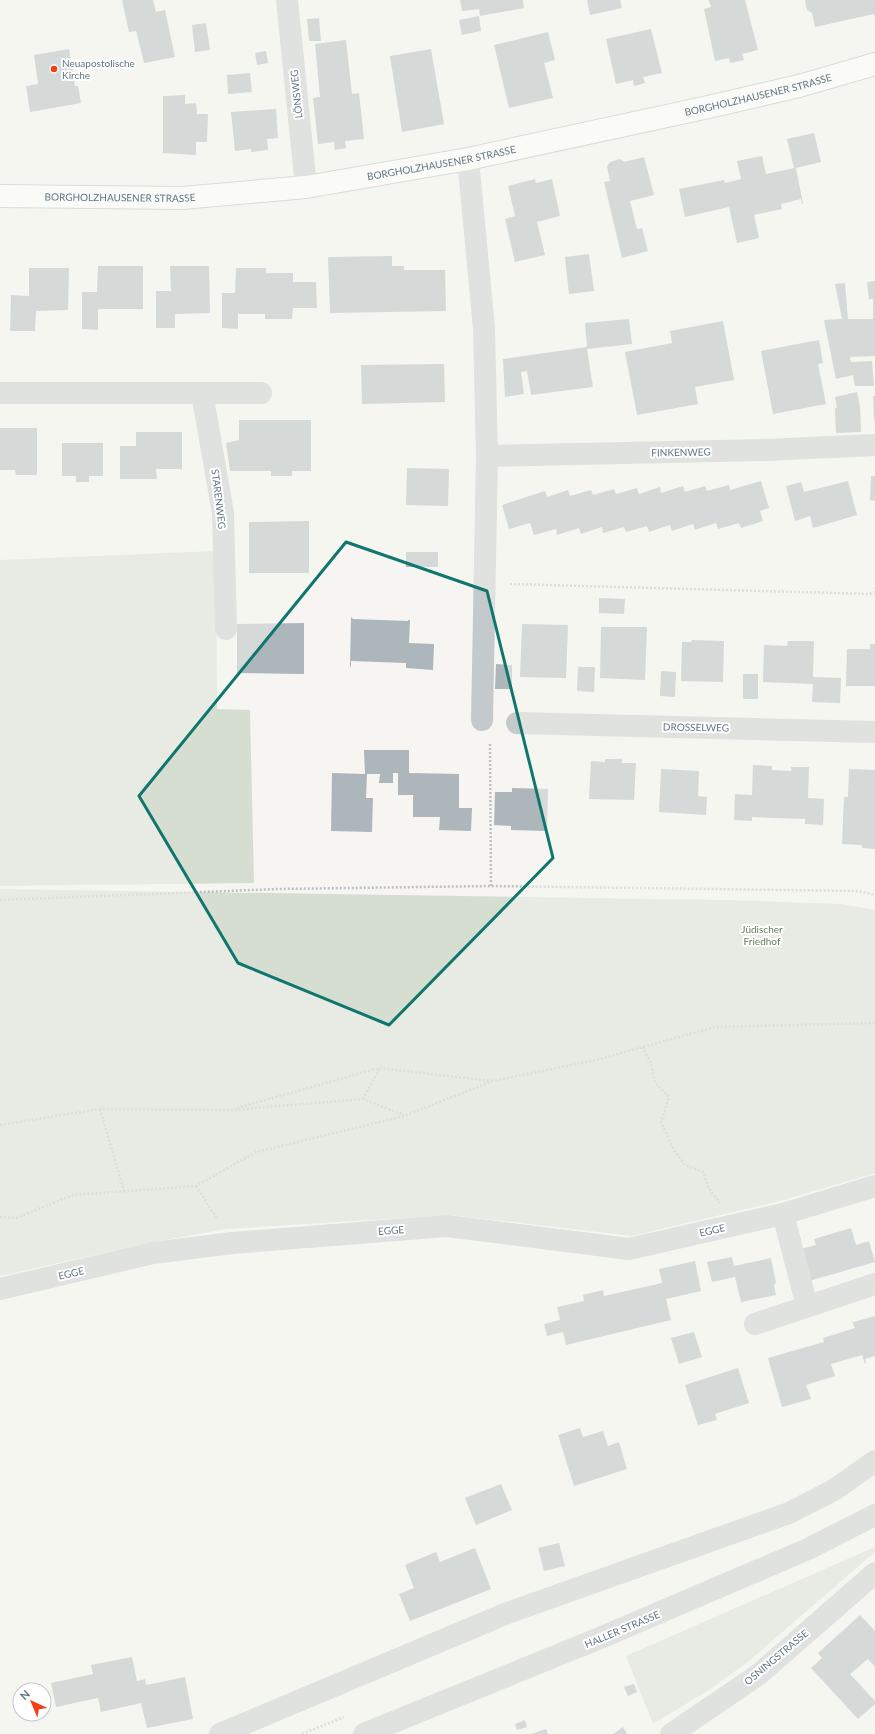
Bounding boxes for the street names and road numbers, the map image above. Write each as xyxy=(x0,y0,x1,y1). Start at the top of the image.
street label: LÖNSWEG xyxy=(287,69,305,119)
street label: BORGHOLZHAUSENER STRASSE xyxy=(683,71,833,118)
street label: BORGHOLZHAUSENER STRASSE xyxy=(366,143,517,182)
street label: BORGHOLZHAUSENER STRASSE xyxy=(44,190,196,204)
street label: FINKENWEG xyxy=(651,445,711,459)
street label: STARENWEG xyxy=(209,468,229,530)
street label: DROSSELWEG xyxy=(663,720,729,734)
street label: EGGE xyxy=(698,1221,726,1239)
street label: EGGE xyxy=(378,1223,405,1237)
street label: EGGE xyxy=(57,1264,85,1282)
street label: HALLER STRASSE xyxy=(583,1608,661,1650)
street label: OSNINGSTRASSE xyxy=(742,1627,811,1687)

